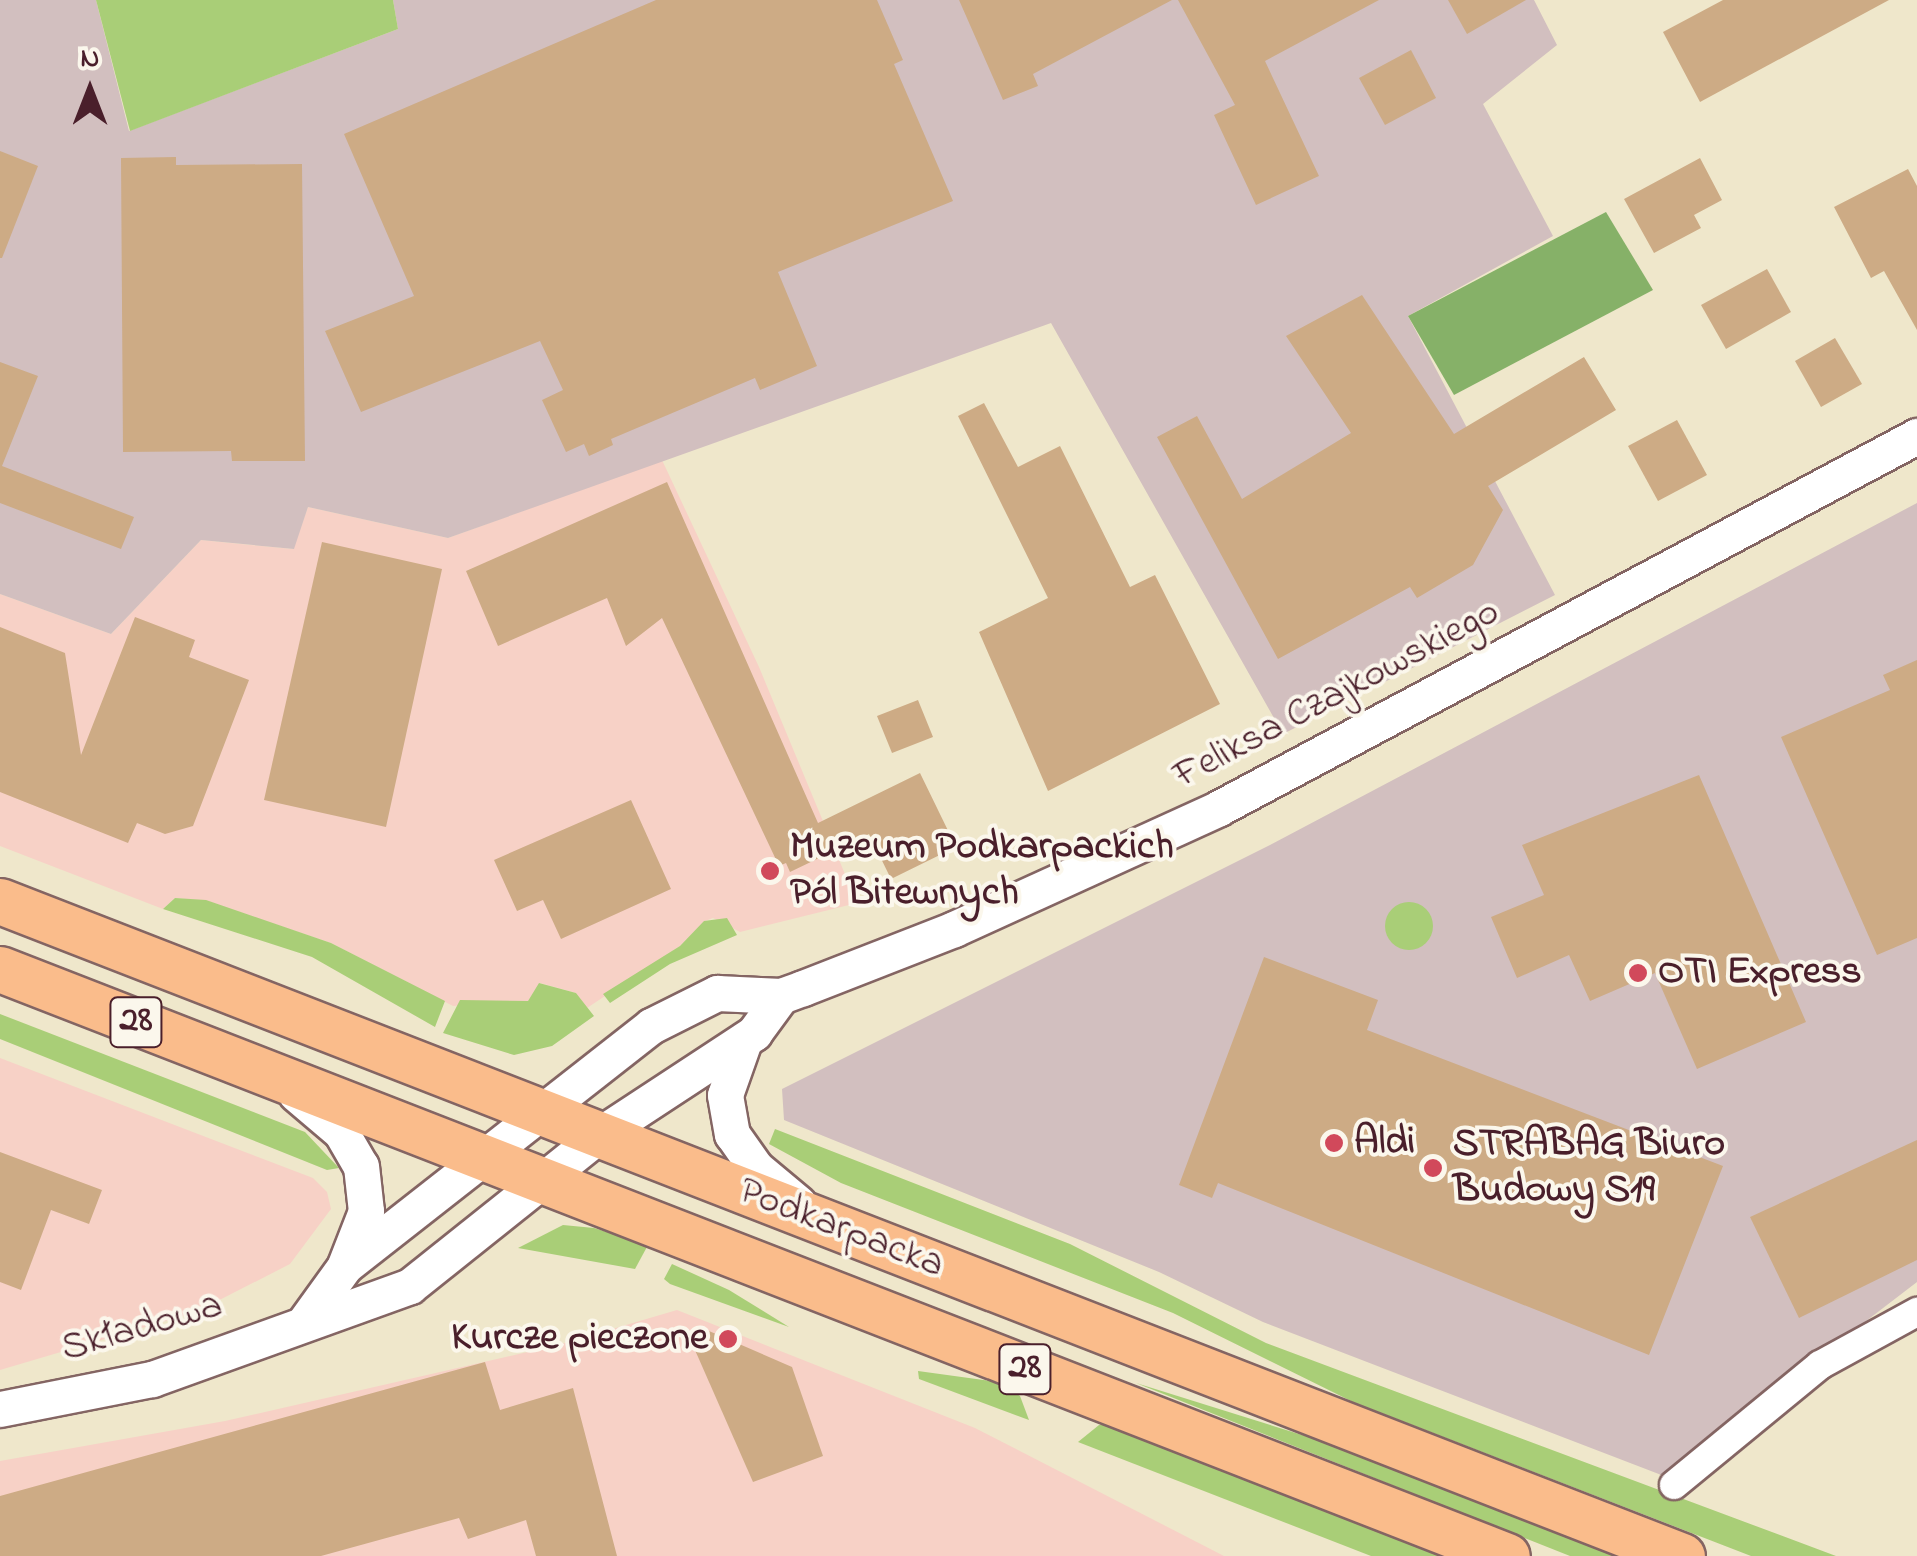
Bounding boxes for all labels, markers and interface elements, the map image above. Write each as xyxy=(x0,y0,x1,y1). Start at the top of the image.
text: N xyxy=(81,39,99,80)
north arrow xyxy=(40,40,140,140)
street label: Feliksa Czajkowskiego xyxy=(1166,589,1508,801)
place label: Muzeum Podkarpackich Pól Bitewnych xyxy=(790,824,1174,918)
marker: Muzeum Podkarpackich Pól Bitewnych xyxy=(759,860,781,882)
place label: OTI Express xyxy=(1658,949,1862,997)
marker: OTI Express xyxy=(1627,962,1649,984)
road number: 28 xyxy=(108,989,164,1055)
place label: Aldi xyxy=(1354,1119,1415,1167)
place label: STRABAG Biuro Budowy S19 xyxy=(1453,1121,1725,1215)
marker: Aldi xyxy=(1323,1132,1345,1154)
marker: STRABAG Biuro Budowy S19 xyxy=(1422,1157,1444,1179)
street label: Podkarpacka xyxy=(732,1168,950,1290)
street label: Składowa xyxy=(56,1282,228,1374)
place label: Kurcze pieczone xyxy=(451,1315,708,1363)
marker: Kurcze pieczone xyxy=(717,1328,739,1350)
road number: 28 xyxy=(998,1336,1052,1402)

